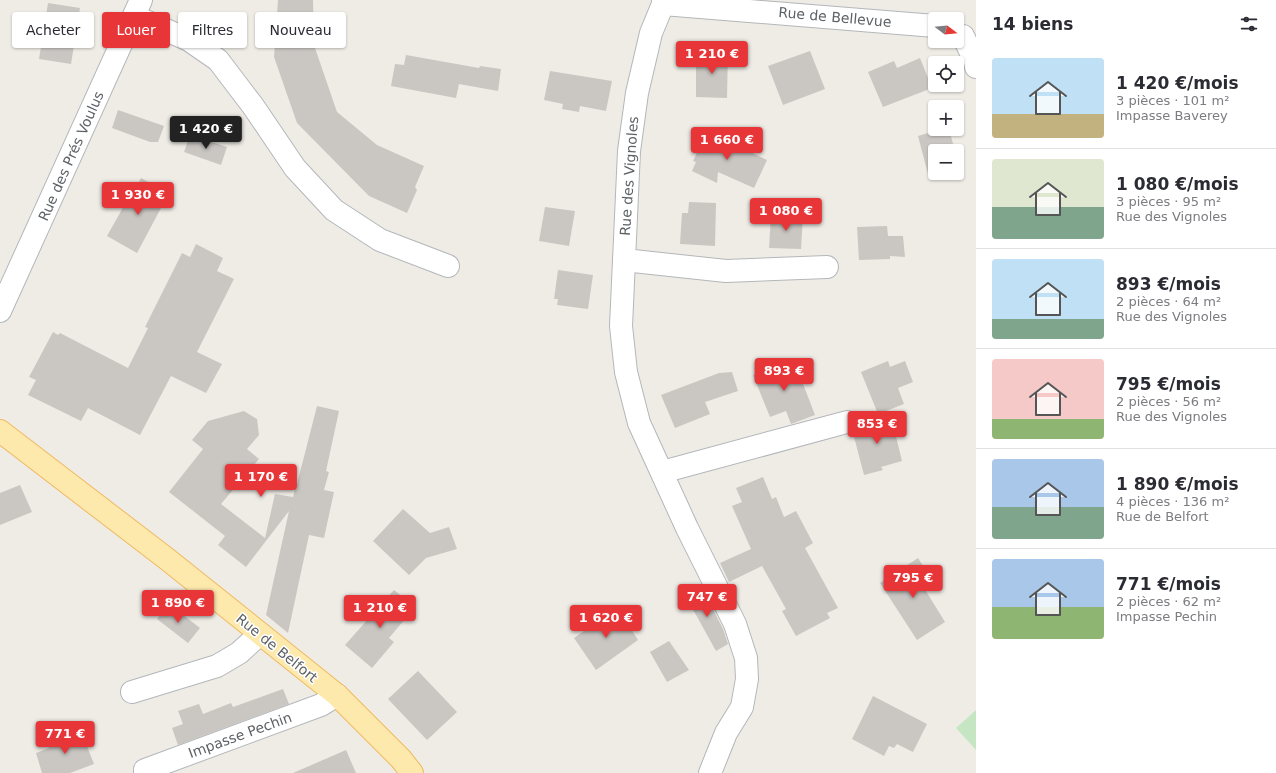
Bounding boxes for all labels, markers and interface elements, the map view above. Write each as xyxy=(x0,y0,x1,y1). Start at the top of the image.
street label: Rue de Bellevue xyxy=(778,4,892,30)
chip: Acheter xyxy=(12,12,94,48)
chip: Louer xyxy=(102,12,170,48)
chip: Filtres xyxy=(178,12,247,48)
chip: Nouveau xyxy=(255,12,346,48)
north arrow xyxy=(928,12,964,48)
map controls xyxy=(928,12,964,180)
icon: filters xyxy=(1238,13,1260,35)
text: 14 biens xyxy=(992,14,1073,34)
pin: 1 210 € xyxy=(675,41,749,75)
text: 1 210 € xyxy=(685,46,739,61)
button: locate xyxy=(928,56,964,92)
text: 1 420 €/mois xyxy=(1116,73,1239,93)
icon: home xyxy=(1024,74,1072,122)
street label: Rue des Prés Voulus xyxy=(35,89,107,223)
text: 3 pièces · 101 m² xyxy=(1116,93,1229,108)
button: + xyxy=(928,100,964,136)
text: Impasse Baverey xyxy=(1116,108,1228,123)
pin: 1 420 € xyxy=(169,116,243,150)
street label: Rue des Vignoles xyxy=(617,116,641,236)
text: 1 420 € xyxy=(179,121,233,136)
pin: 1 660 € xyxy=(690,127,764,161)
text: 1 660 € xyxy=(700,132,754,147)
button: − xyxy=(928,144,964,180)
text: 1 080 €/mois xyxy=(1116,174,1239,194)
icon: home xyxy=(1024,175,1072,223)
pin: 1 930 € xyxy=(101,182,175,216)
text: 1 930 € xyxy=(111,187,165,202)
text: 3 pièces · 95 m² xyxy=(1116,194,1221,209)
pin: 1 080 € xyxy=(749,198,823,232)
text: 1 080 € xyxy=(759,203,813,218)
text: Rue des Vignoles xyxy=(1116,209,1227,224)
text: 893 €/mois xyxy=(1116,274,1221,294)
icon: home xyxy=(1024,275,1072,323)
text: 2 pièces · 64 m² xyxy=(1116,294,1221,309)
text: Rue des Vignoles xyxy=(1116,309,1227,324)
pin: 893 € xyxy=(756,358,812,392)
text: 893 € xyxy=(764,363,804,378)
text: 795 €/mois xyxy=(1116,374,1221,394)
icon: home xyxy=(1024,375,1072,423)
text: 2 pièces · 56 m² xyxy=(1116,394,1221,409)
text: Rue des Vignoles xyxy=(1116,409,1227,424)
pin: 853 € xyxy=(849,411,905,445)
text: 853 € xyxy=(857,416,897,431)
pin: 1 170 € xyxy=(224,464,298,498)
text: 1 170 € xyxy=(234,469,288,484)
text: 1 890 €/mois xyxy=(1116,474,1239,494)
icon: home xyxy=(1024,475,1072,523)
text: 4 pièces · 136 m² xyxy=(1116,494,1229,509)
text: Rue de Belfort xyxy=(1116,509,1209,524)
pin: 795 € xyxy=(885,565,941,599)
text: 795 € xyxy=(893,570,933,585)
text: 771 €/mois xyxy=(1116,574,1221,594)
icon: home xyxy=(1024,575,1072,623)
pin: 747 € xyxy=(679,584,735,618)
text: 747 € xyxy=(687,589,727,604)
pin: 1 890 € xyxy=(141,590,215,624)
text: 2 pièces · 62 m² xyxy=(1116,594,1221,609)
text: 1 890 € xyxy=(151,595,205,610)
pin: 1 210 € xyxy=(343,595,417,629)
text: 1 210 € xyxy=(353,600,407,615)
pin: 1 620 € xyxy=(569,605,643,639)
text: Impasse Pechin xyxy=(1116,609,1217,624)
street label: Rue de Belfort xyxy=(233,610,321,686)
text: 1 620 € xyxy=(579,610,633,625)
street label: Impasse Pechin xyxy=(186,709,294,761)
pin: 771 € xyxy=(37,721,93,755)
text: 771 € xyxy=(45,726,85,741)

